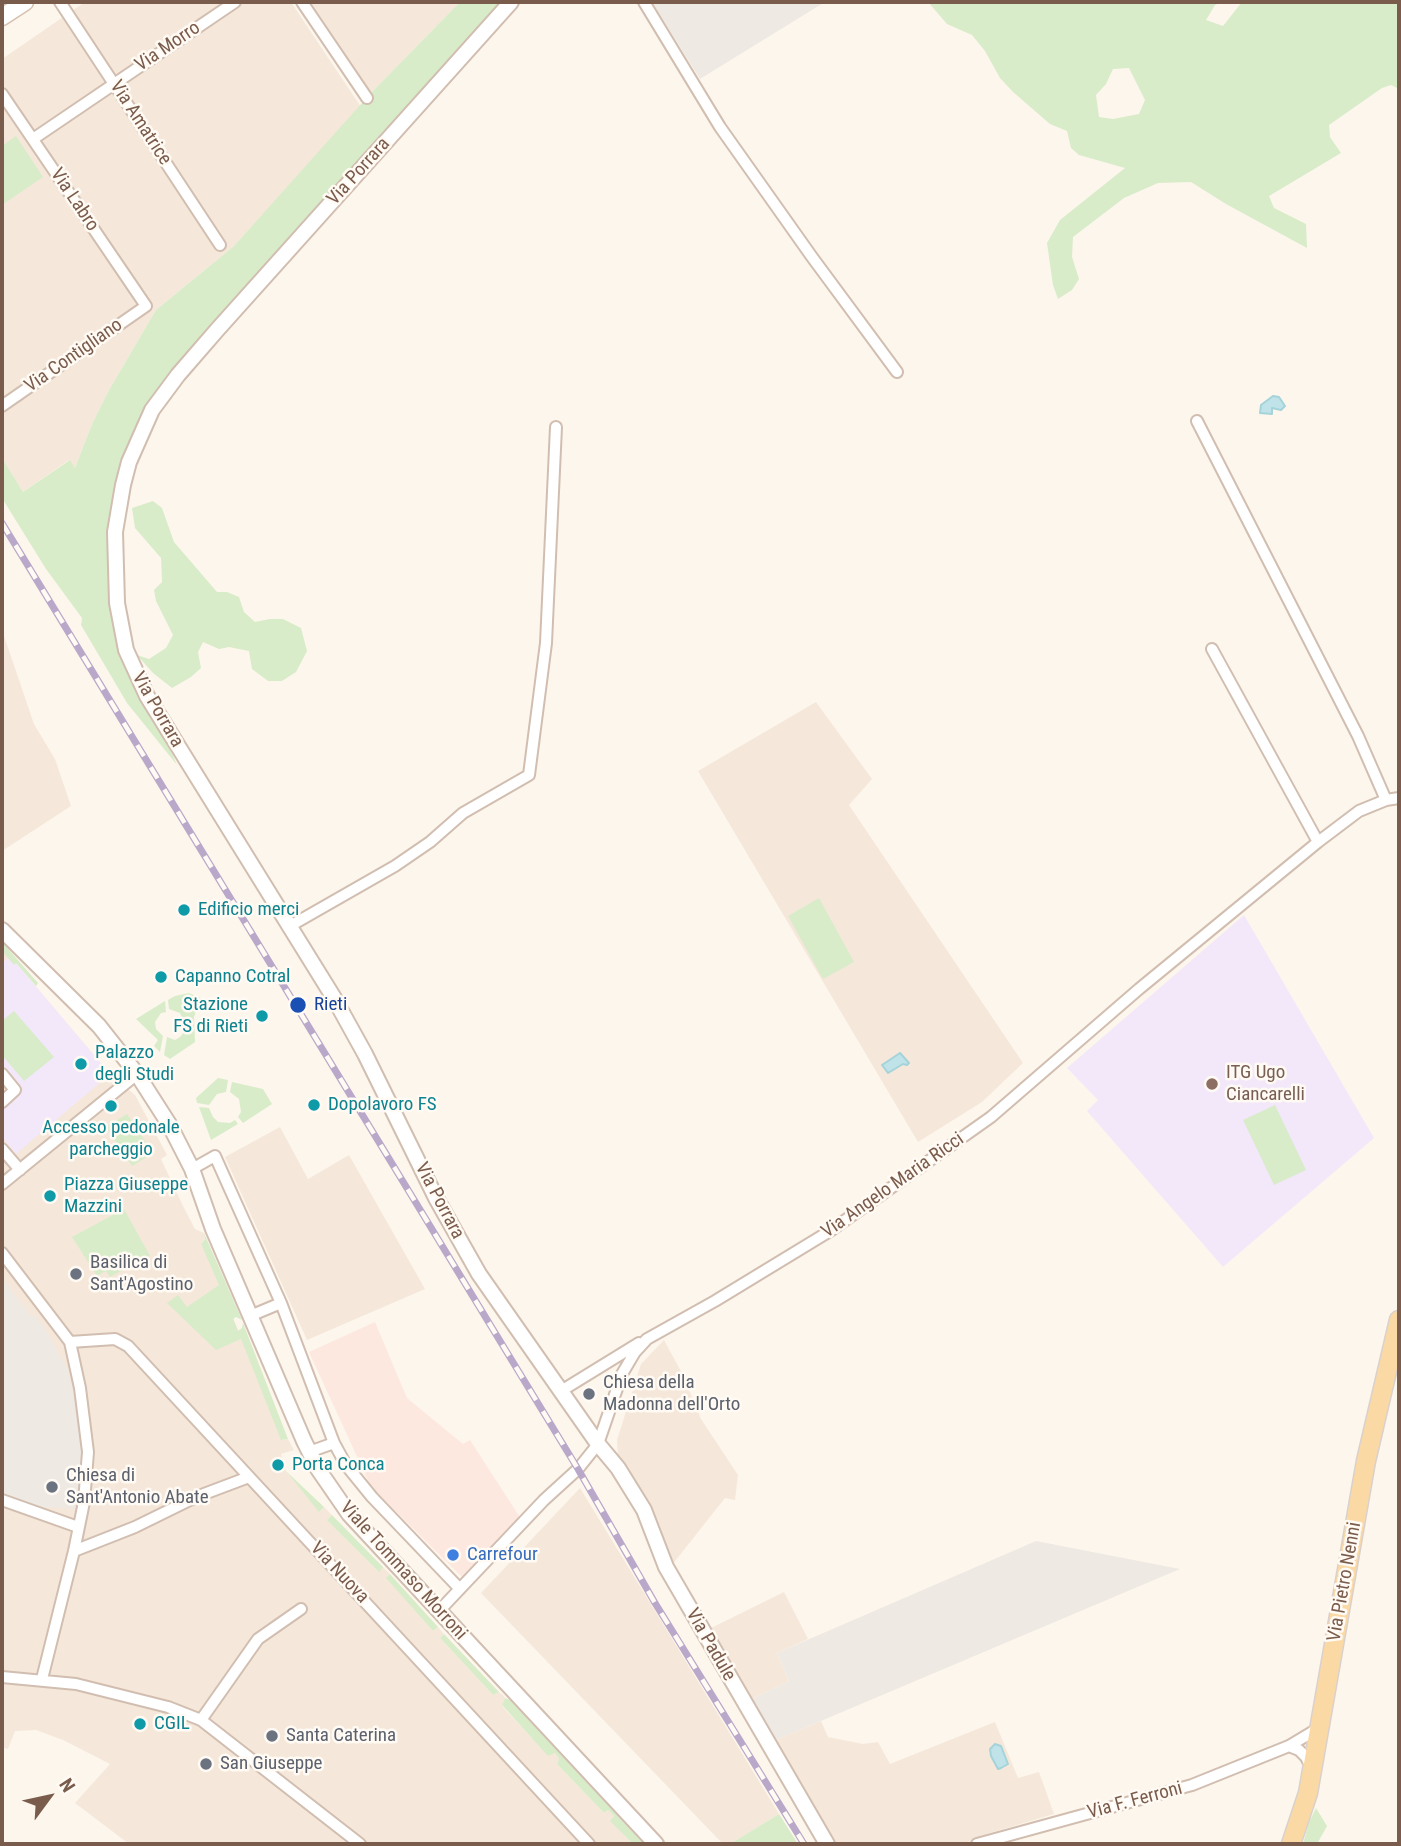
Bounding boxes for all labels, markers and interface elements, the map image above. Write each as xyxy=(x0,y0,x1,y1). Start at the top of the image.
street label: Via Morro xyxy=(131,17,205,77)
street label: Via Amatrice xyxy=(104,76,176,170)
street label: Via Porrara xyxy=(323,133,395,211)
street label: Via Labro xyxy=(45,164,103,236)
street label: Via Contigliano xyxy=(21,314,127,398)
street label: Via Porrara xyxy=(126,668,188,752)
place label: Edificio merci xyxy=(198,899,299,921)
marker: Edificio merci xyxy=(176,902,192,918)
place label: Capanno Cotral xyxy=(175,966,290,988)
marker: Capanno Cotral xyxy=(153,969,169,985)
place label: Stazione FS di Rieti xyxy=(173,994,248,1038)
place label: Rieti xyxy=(314,994,347,1016)
marker: Rieti xyxy=(288,995,308,1015)
marker: Stazione FS di Rieti xyxy=(254,1008,270,1024)
place label: Palazzo degli Studi xyxy=(95,1042,174,1086)
marker: Palazzo degli Studi xyxy=(73,1056,89,1072)
place label: ITG Ugo Ciancarelli xyxy=(1226,1062,1305,1106)
marker: ITG Ugo Ciancarelli xyxy=(1204,1076,1220,1092)
place label: Dopolavoro FS xyxy=(328,1094,437,1116)
marker: Dopolavoro FS xyxy=(306,1097,322,1113)
marker: Accesso pedonale parcheggio xyxy=(103,1098,119,1114)
place label: Accesso pedonale parcheggio xyxy=(42,1117,180,1161)
street label: Via Angelo Maria Ricci xyxy=(817,1128,969,1244)
street label: Via Porrara xyxy=(409,1159,469,1243)
place label: Piazza Giuseppe Mazzini xyxy=(64,1174,188,1218)
marker: Piazza Giuseppe Mazzini xyxy=(42,1188,58,1204)
place label: Basilica di Sant'Agostino xyxy=(90,1252,193,1296)
marker: Basilica di Sant'Agostino xyxy=(68,1266,84,1282)
place label: Chiesa della Madonna dell'Orto xyxy=(603,1372,740,1416)
marker: Chiesa della Madonna dell'Orto xyxy=(581,1386,597,1402)
place label: Porta Conca xyxy=(292,1454,385,1476)
marker: Porta Conca xyxy=(270,1457,286,1473)
place label: Chiesa di Sant'Antonio Abate xyxy=(66,1465,209,1509)
marker: Chiesa di Sant'Antonio Abate xyxy=(44,1479,60,1495)
street label: Viale Tommaso Morroni xyxy=(335,1497,471,1645)
street label: Via Pietro Nenni xyxy=(1323,1521,1367,1643)
street label: Via Nuova xyxy=(305,1537,373,1609)
place label: Carrefour xyxy=(467,1544,538,1566)
marker: Carrefour xyxy=(445,1547,461,1563)
street label: Via Padule xyxy=(680,1605,740,1685)
place label: CGIL xyxy=(154,1713,190,1735)
marker: CGIL xyxy=(132,1716,148,1732)
place label: Santa Caterina xyxy=(286,1725,396,1747)
marker: Santa Caterina xyxy=(264,1728,280,1744)
place label: San Giuseppe xyxy=(220,1753,323,1775)
marker: San Giuseppe xyxy=(198,1756,214,1772)
north arrow xyxy=(14,1762,84,1832)
text: N xyxy=(54,1774,80,1796)
street label: Via F. Ferroni xyxy=(1085,1777,1185,1825)

